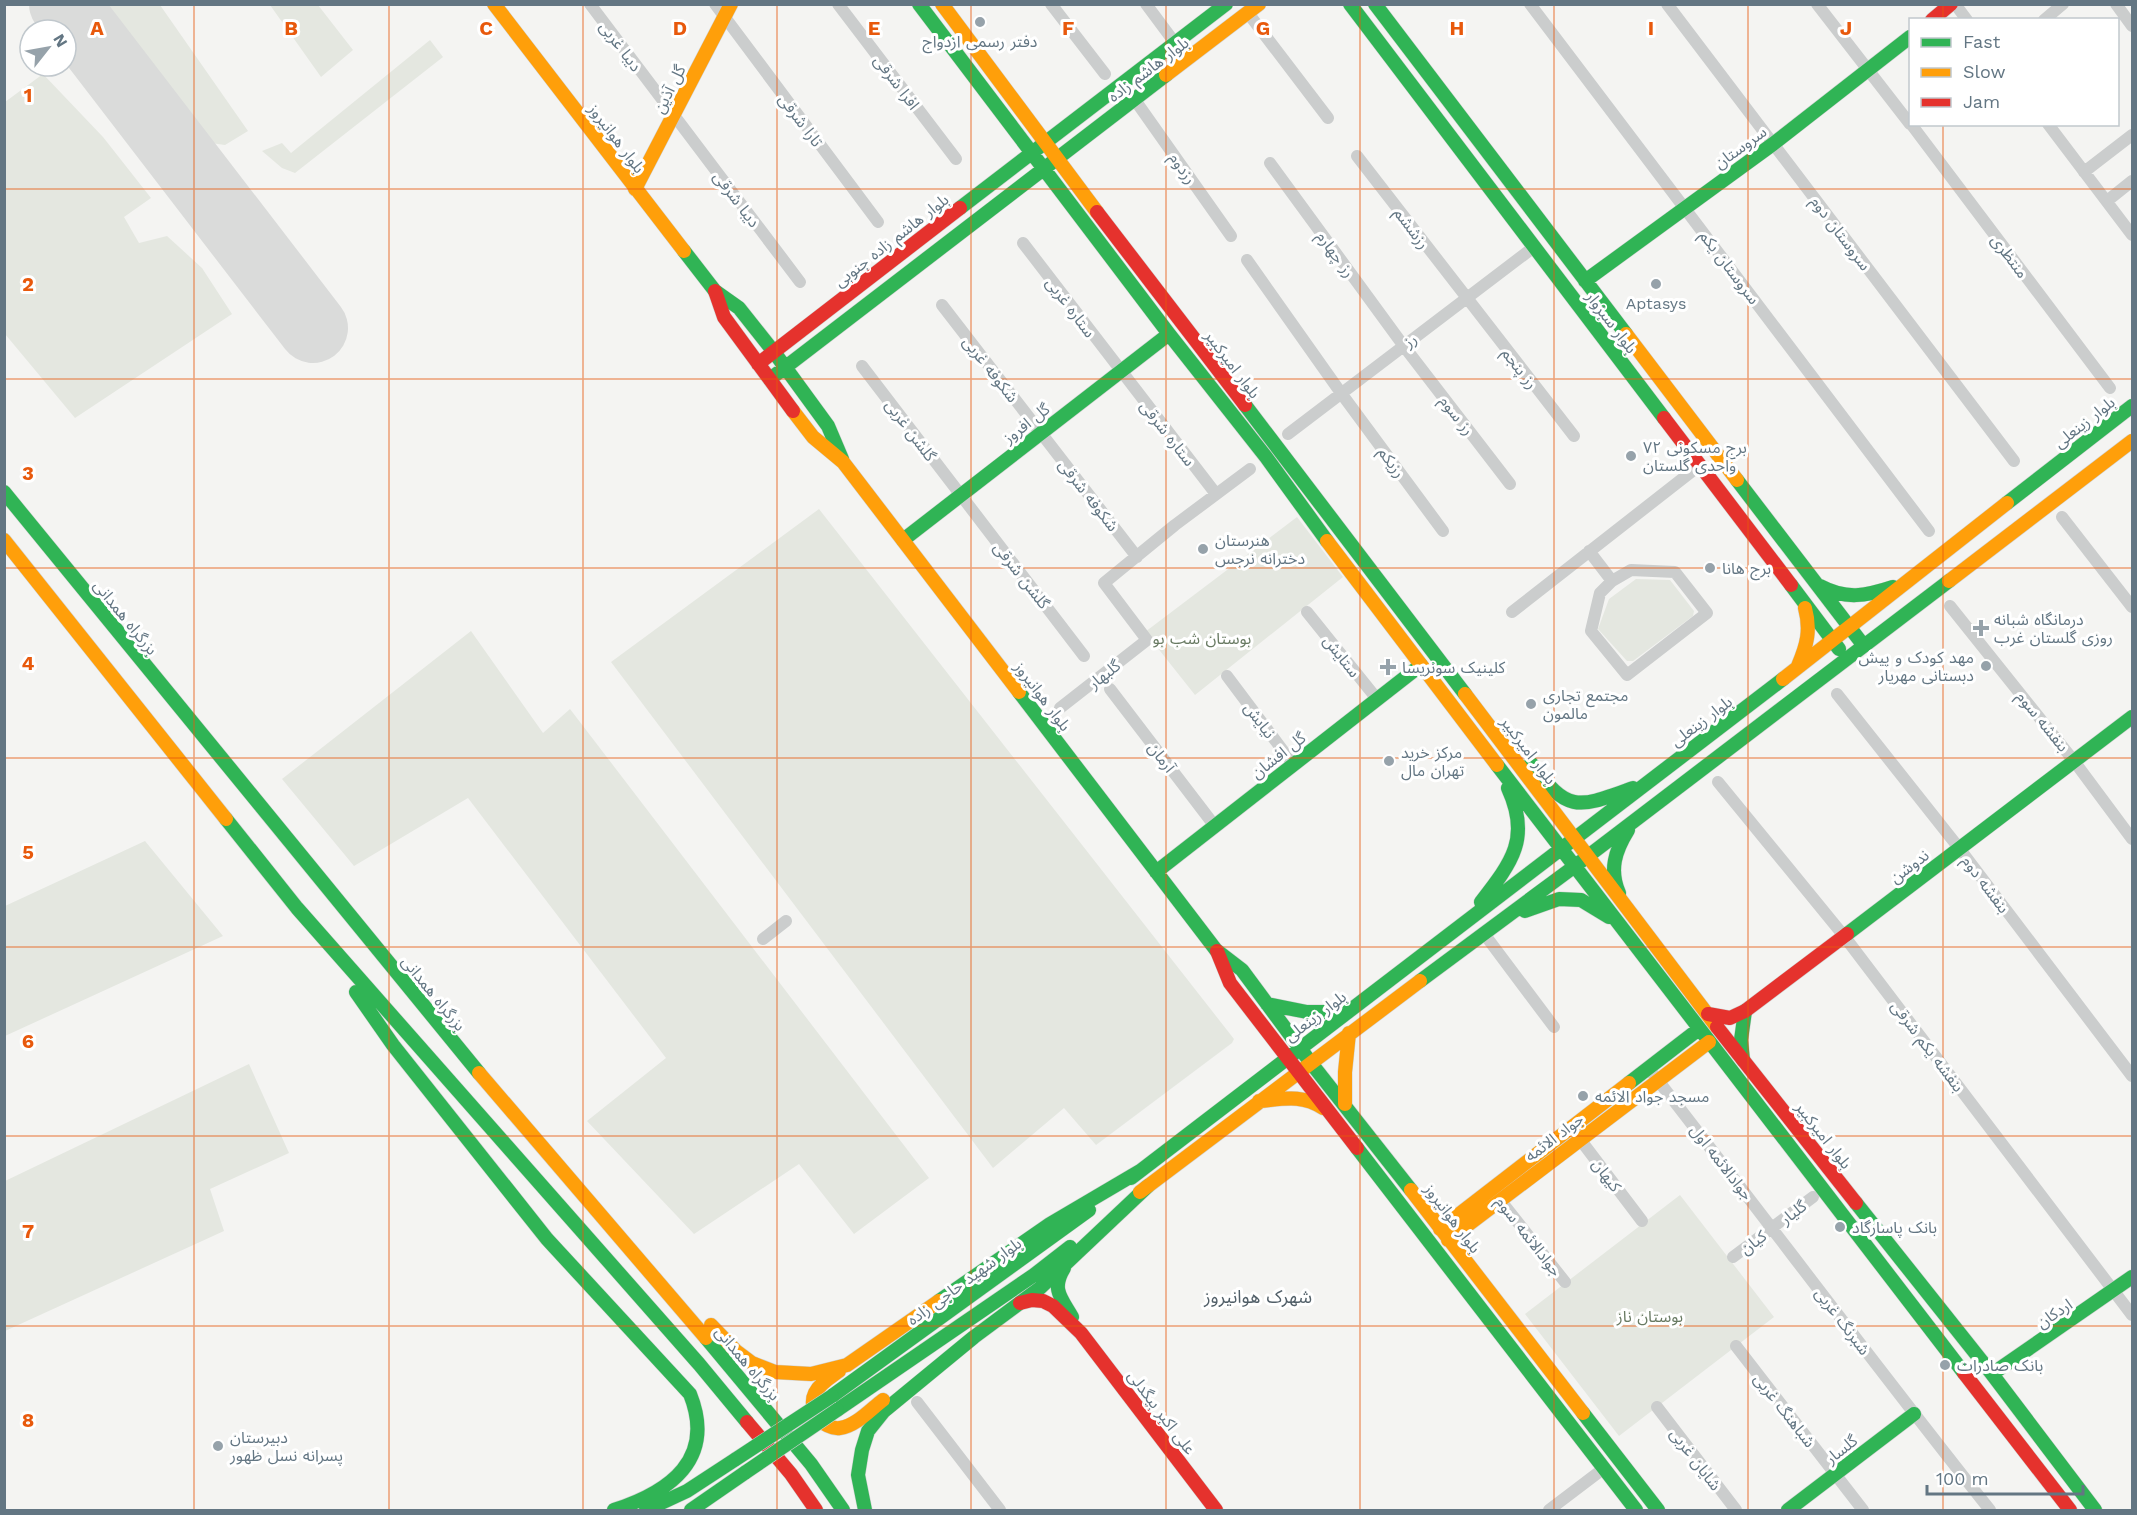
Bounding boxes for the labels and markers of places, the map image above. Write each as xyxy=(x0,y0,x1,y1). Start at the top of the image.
marker: دفتر رسمی ازدواج xyxy=(973,15,987,29)
place label: دفتر رسمی ازدواج xyxy=(923,32,1037,54)
marker: Aptasys xyxy=(1649,277,1663,291)
place label: Aptasys xyxy=(1626,294,1686,313)
place label: برج مسکونی ۷۲ واحدی گلستان xyxy=(1643,438,1747,475)
marker: برج مسکونی ۷۲ واحدی گلستان xyxy=(1624,449,1638,463)
place label: هنرستان دخترانه نرجس xyxy=(1215,531,1305,568)
marker: هنرستان دخترانه نرجس xyxy=(1196,542,1210,556)
place label: برج هانا xyxy=(1722,559,1771,581)
marker: برج هانا xyxy=(1703,561,1717,575)
place label: درمانگاه شبانه روزی گلستان غرب xyxy=(1994,610,2113,647)
marker: درمانگاه شبانه روزی گلستان غرب xyxy=(1972,619,1990,637)
place label: مهد کودک و پیش دبستانی مهریار xyxy=(1859,648,1974,685)
marker: کلینیک سونریسا xyxy=(1379,658,1397,676)
place label: کلینیک سونریسا xyxy=(1402,658,1506,677)
marker: مهد کودک و پیش دبستانی مهریار xyxy=(1979,659,1993,673)
place label: مجتمع تجاری مالمون xyxy=(1543,686,1628,723)
marker: مجتمع تجاری مالمون xyxy=(1524,697,1538,711)
place label: مرکز خرید تهران مال xyxy=(1401,743,1465,781)
marker: مرکز خرید تهران مال xyxy=(1382,754,1396,768)
place label: مسجد جواد الائمه xyxy=(1595,1087,1709,1106)
marker: مسجد جواد الائمه xyxy=(1576,1089,1590,1103)
place label: بانک پاسارگاد xyxy=(1852,1218,1937,1238)
marker: بانک پاسارگاد xyxy=(1833,1220,1847,1234)
place label: بانک صادرات xyxy=(1957,1356,2043,1375)
marker: بانک صادرات xyxy=(1938,1358,1952,1372)
place label: دبیرستان پسرانه نسل ظهور xyxy=(229,1428,343,1466)
marker: دبیرستان پسرانه نسل ظهور xyxy=(211,1439,225,1453)

